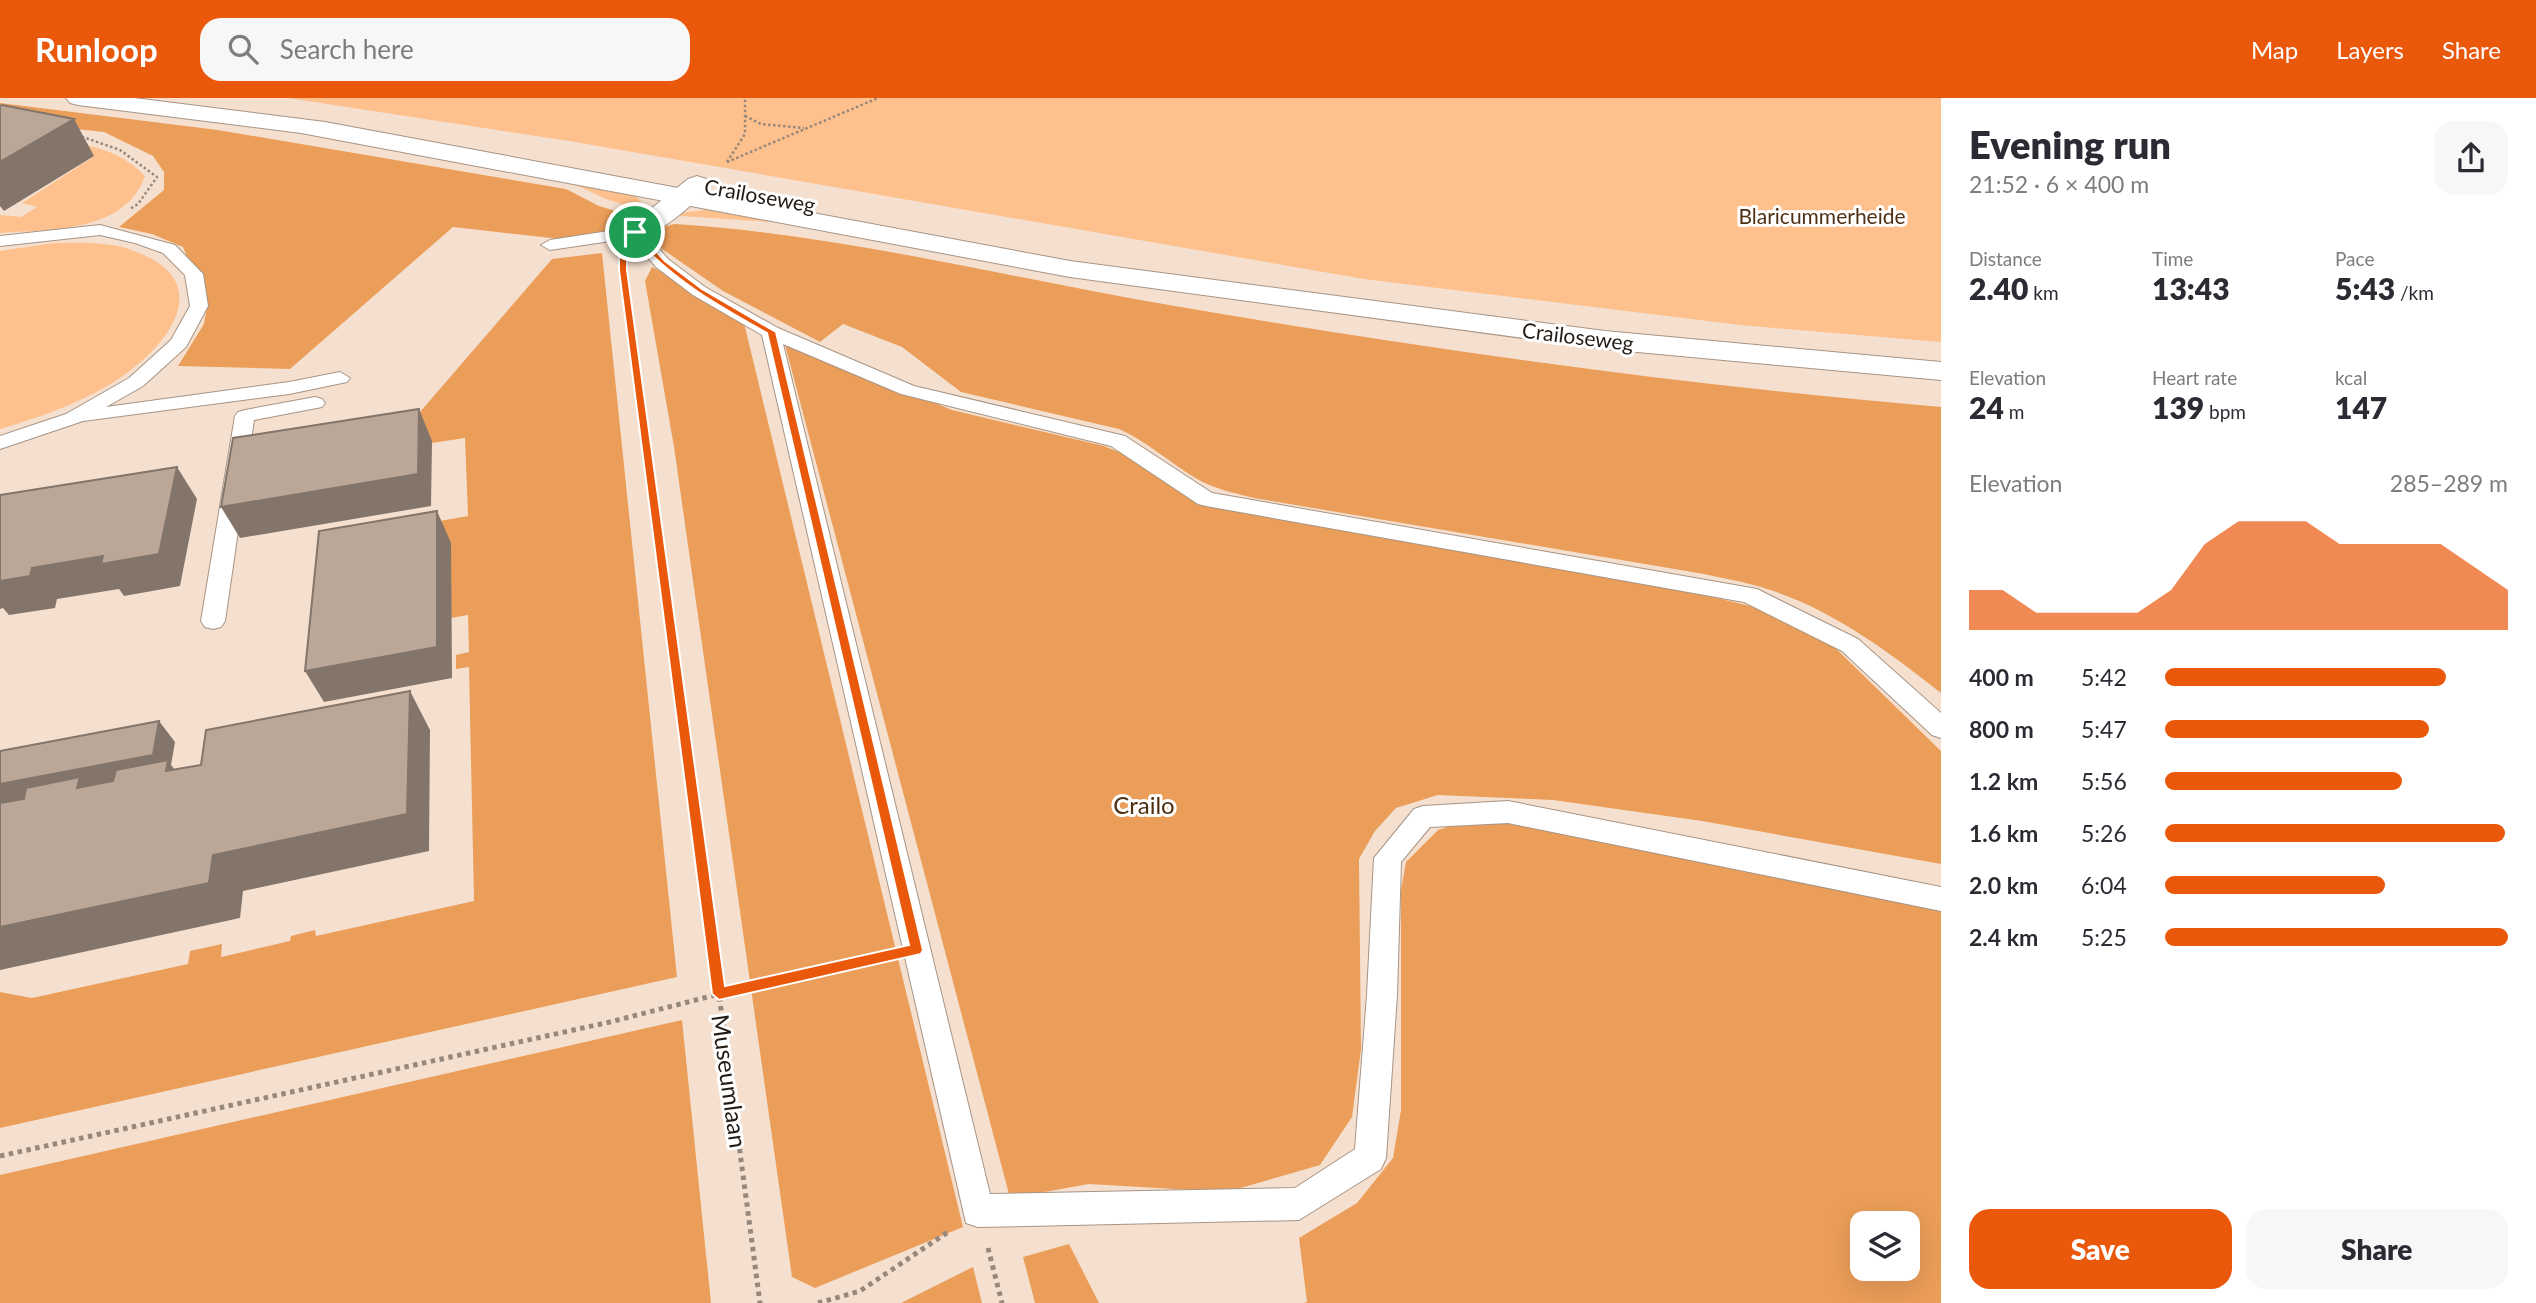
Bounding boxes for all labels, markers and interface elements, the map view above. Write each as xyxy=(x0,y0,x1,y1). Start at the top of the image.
search box xyxy=(200,18,690,81)
text: Runloop xyxy=(35,29,158,69)
icon: search xyxy=(224,30,262,68)
text: Search here xyxy=(280,33,414,65)
text: Map xyxy=(2251,35,2298,64)
text: Layers xyxy=(2336,35,2404,64)
text: Share xyxy=(2442,35,2501,64)
text: Evening run xyxy=(1969,121,2171,167)
button: share xyxy=(2434,121,2508,195)
text: 21:52 · 6 × 400 m xyxy=(1969,170,2149,198)
street label: Crailoseweg xyxy=(703,173,818,217)
pin xyxy=(605,202,665,262)
park label: Blaricummerheide xyxy=(1738,203,1906,228)
icon: arrive xyxy=(616,213,654,251)
text: Distance xyxy=(1969,247,2042,270)
text: Time xyxy=(2152,247,2193,270)
text: Pace xyxy=(2335,247,2374,270)
text: 2.40 xyxy=(1969,270,2028,306)
text: 13:43 xyxy=(2152,270,2230,306)
text: 5:43 xyxy=(2335,270,2395,306)
text: km xyxy=(2028,281,2059,304)
text: /km xyxy=(2395,281,2434,304)
street label: Crailoseweg xyxy=(1521,317,1635,355)
text: Elevation xyxy=(1969,366,2046,389)
text: Heart rate xyxy=(2152,366,2237,389)
text: kcal xyxy=(2335,366,2367,389)
text: 24 xyxy=(1969,389,2004,425)
text: 139 xyxy=(2152,389,2204,425)
text: 147 xyxy=(2335,389,2387,425)
text: m xyxy=(2004,400,2024,423)
text: bpm xyxy=(2204,400,2246,423)
text: Elevation xyxy=(1969,469,2062,497)
text: 285–289 m xyxy=(2390,469,2508,497)
text: 400 m xyxy=(1969,663,2034,691)
text: 5:42 xyxy=(2081,663,2127,691)
text: 800 m xyxy=(1969,715,2034,743)
text: 5:47 xyxy=(2081,715,2127,743)
text: 1.2 km xyxy=(1969,767,2038,795)
text: 5:56 xyxy=(2081,767,2127,795)
park label: Crailo xyxy=(1113,790,1175,819)
text: 1.6 km xyxy=(1969,819,2038,847)
text: 5:26 xyxy=(2081,819,2127,847)
text: 2.0 km xyxy=(1969,871,2038,899)
text: 6:04 xyxy=(2081,871,2127,899)
text: 2.4 km xyxy=(1969,923,2038,951)
text: 5:25 xyxy=(2081,923,2127,951)
street label: Museumlaan xyxy=(706,1012,754,1150)
button: Save xyxy=(1969,1209,2232,1289)
button: Share xyxy=(2246,1209,2508,1289)
map controls xyxy=(1850,1211,1920,1281)
button: layers xyxy=(1850,1211,1920,1281)

